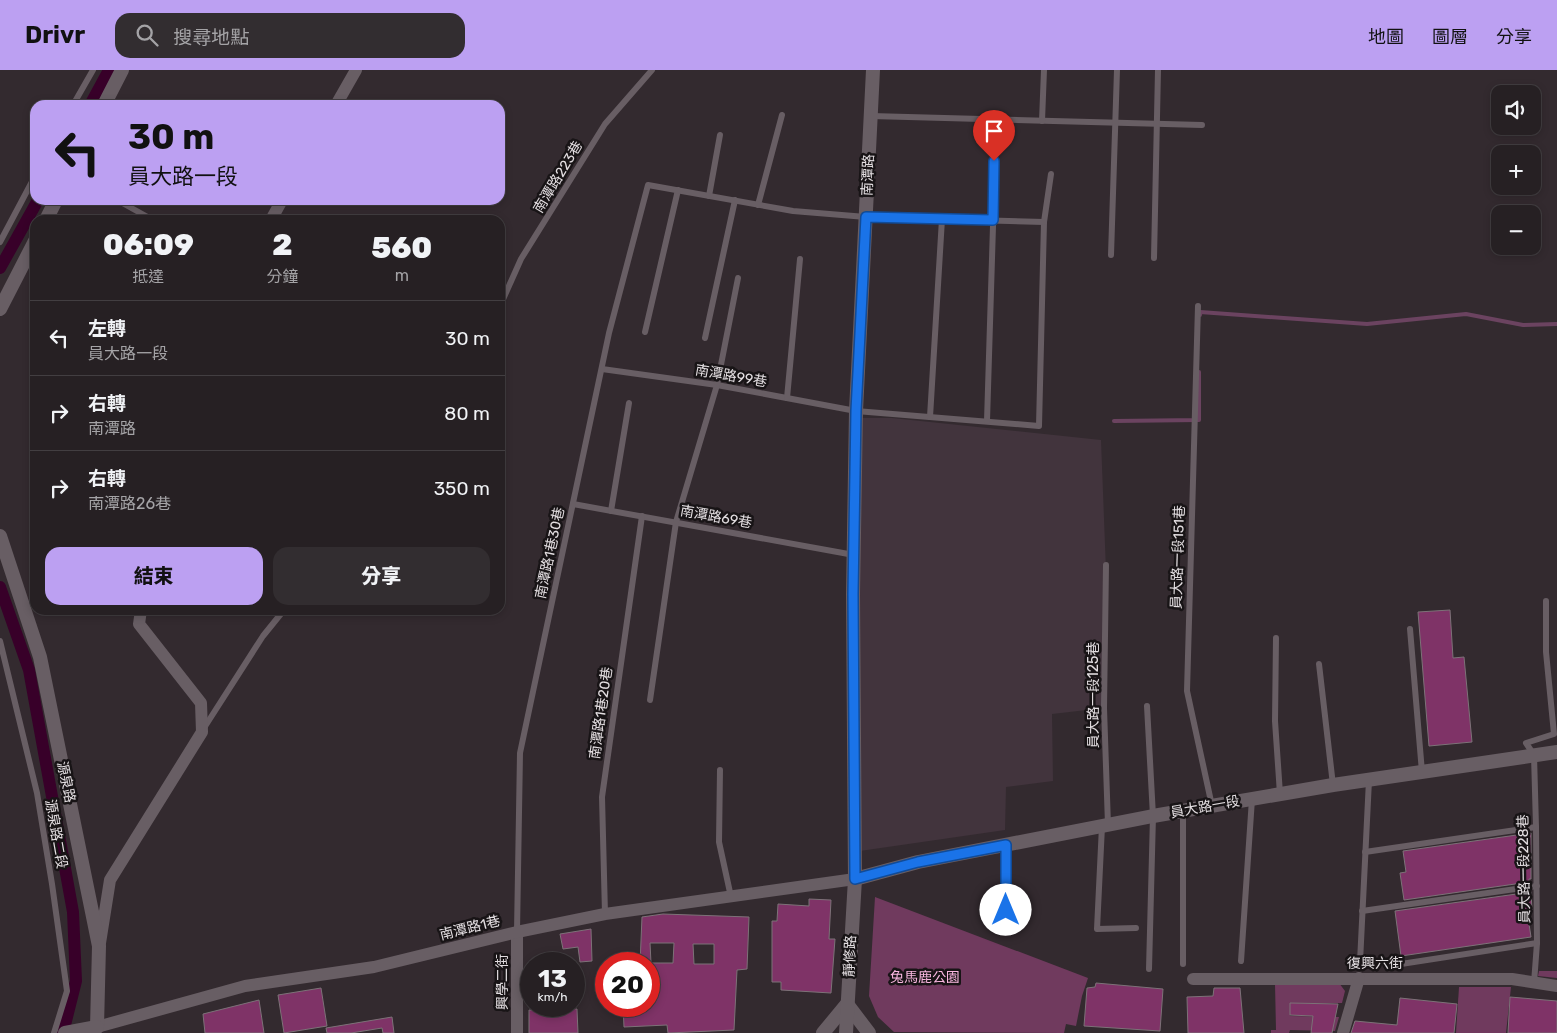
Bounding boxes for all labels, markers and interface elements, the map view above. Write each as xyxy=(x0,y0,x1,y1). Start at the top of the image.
search box xyxy=(115,13,465,58)
text: Drivr xyxy=(25,21,85,49)
icon: search xyxy=(133,21,161,49)
text: 搜尋地點 xyxy=(173,26,249,49)
text: 地圖 xyxy=(1368,26,1404,48)
text: 圖層 xyxy=(1432,26,1468,48)
text: 分享 xyxy=(1496,26,1532,48)
map controls xyxy=(1491,85,1541,255)
button: sound xyxy=(1491,85,1541,135)
pin xyxy=(973,110,1015,161)
text: 30 m xyxy=(128,116,214,158)
icon: arrive xyxy=(980,117,1008,145)
icon: left xyxy=(45,120,110,185)
street label: 南潭路223巷 xyxy=(530,138,586,216)
button: + xyxy=(1491,145,1541,195)
street label: 南潭路 xyxy=(858,154,878,196)
text: 員大路一段 xyxy=(128,163,238,190)
button: − xyxy=(1491,205,1541,255)
text: 06:09 xyxy=(103,227,194,263)
text: 2 xyxy=(272,227,293,263)
text: 560 xyxy=(371,230,432,266)
text: m xyxy=(395,266,409,285)
text: 抵達 xyxy=(132,267,164,286)
text: 分鐘 xyxy=(266,267,299,286)
text: 左轉 xyxy=(88,317,126,340)
icon: left xyxy=(45,324,73,352)
text: 30 m xyxy=(445,327,490,350)
text: 員大路一段 xyxy=(88,344,168,363)
street label: 南潭路99巷 xyxy=(694,361,768,391)
text: 右轉 xyxy=(88,392,126,415)
icon: right xyxy=(45,399,73,427)
text: 80 m xyxy=(444,402,490,425)
text: 南潭路 xyxy=(88,419,136,438)
text: 右轉 xyxy=(88,467,126,490)
icon: right xyxy=(45,474,73,502)
text: 350 m xyxy=(434,477,490,500)
text: 南潭路26巷 xyxy=(88,494,171,513)
street label: 南潭路69巷 xyxy=(679,502,753,532)
street label: 員大路一段151巷 xyxy=(1168,505,1188,609)
street label: 南潭路1巷30巷 xyxy=(532,506,568,600)
button: 結束 xyxy=(45,547,263,605)
button: 分享 xyxy=(273,547,490,605)
street label: 員大路一段125巷 xyxy=(1085,642,1102,748)
street label: 南潭路1巷20巷 xyxy=(586,666,616,760)
street label: 源泉路 xyxy=(53,760,79,804)
street label: 員大路一段 xyxy=(1169,793,1241,821)
street label: 源泉路二段 xyxy=(42,798,70,870)
street label: 員大路一段228巷 xyxy=(1515,814,1533,924)
position arrow xyxy=(979,883,1031,935)
street label: 南潭路1巷 xyxy=(438,912,502,944)
street label: 靜修路 xyxy=(840,935,860,977)
speed limit sign: 20 xyxy=(595,952,660,1017)
street label: 興學二街 xyxy=(494,954,511,1010)
street label: 復興六街 xyxy=(1347,955,1403,972)
text: 13 xyxy=(538,964,567,993)
park label: 兔馬鹿公園 xyxy=(890,969,960,986)
text: km/h xyxy=(538,990,567,1004)

